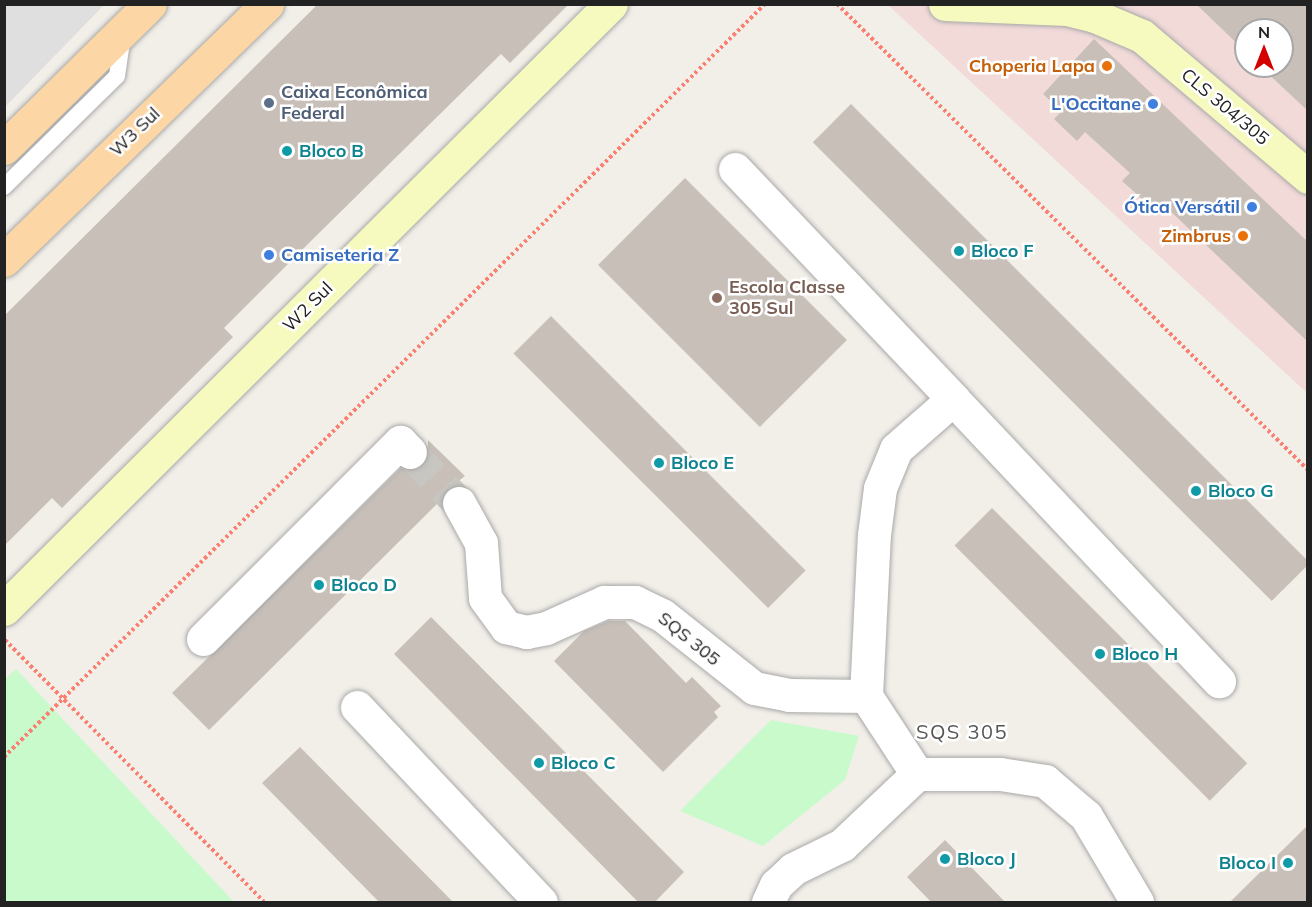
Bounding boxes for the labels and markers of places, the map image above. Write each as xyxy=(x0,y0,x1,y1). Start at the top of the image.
place label: Choperia Lapa xyxy=(969,55,1095,77)
marker: Choperia Lapa xyxy=(1100,59,1114,73)
place label: Caixa Econômica Federal xyxy=(281,82,428,124)
place label: L'Occitane xyxy=(1051,93,1141,115)
marker: Caixa Econômica Federal xyxy=(262,96,276,110)
marker: L'Occitane xyxy=(1146,97,1160,111)
place label: Bloco B xyxy=(299,140,364,162)
marker: Bloco B xyxy=(280,144,294,158)
place label: Ótica Versátil xyxy=(1124,196,1240,218)
marker: Ótica Versátil xyxy=(1245,200,1259,214)
place label: Zimbrus xyxy=(1161,225,1231,247)
marker: Zimbrus xyxy=(1236,229,1250,243)
place label: Bloco F xyxy=(971,240,1034,262)
place label: Camiseteria Z xyxy=(281,244,399,266)
marker: Bloco F xyxy=(952,244,966,258)
marker: Camiseteria Z xyxy=(262,248,276,262)
place label: Escola Classe 305 Sul xyxy=(729,277,845,320)
marker: Escola Classe 305 Sul xyxy=(710,291,724,305)
place label: Bloco E xyxy=(671,452,734,474)
marker: Bloco E xyxy=(652,456,666,470)
place label: Bloco G xyxy=(1208,480,1274,502)
marker: Bloco G xyxy=(1189,484,1203,498)
place label: Bloco D xyxy=(331,574,397,596)
marker: Bloco D xyxy=(312,578,326,592)
place label: Bloco H xyxy=(1112,643,1178,665)
marker: Bloco H xyxy=(1093,647,1107,661)
place label: Bloco C xyxy=(551,752,616,774)
marker: Bloco C xyxy=(532,756,546,770)
place label: Bloco J xyxy=(957,848,1016,870)
marker: Bloco J xyxy=(938,852,952,866)
place label: Bloco I xyxy=(1219,852,1276,874)
marker: Bloco I xyxy=(1281,856,1295,870)

